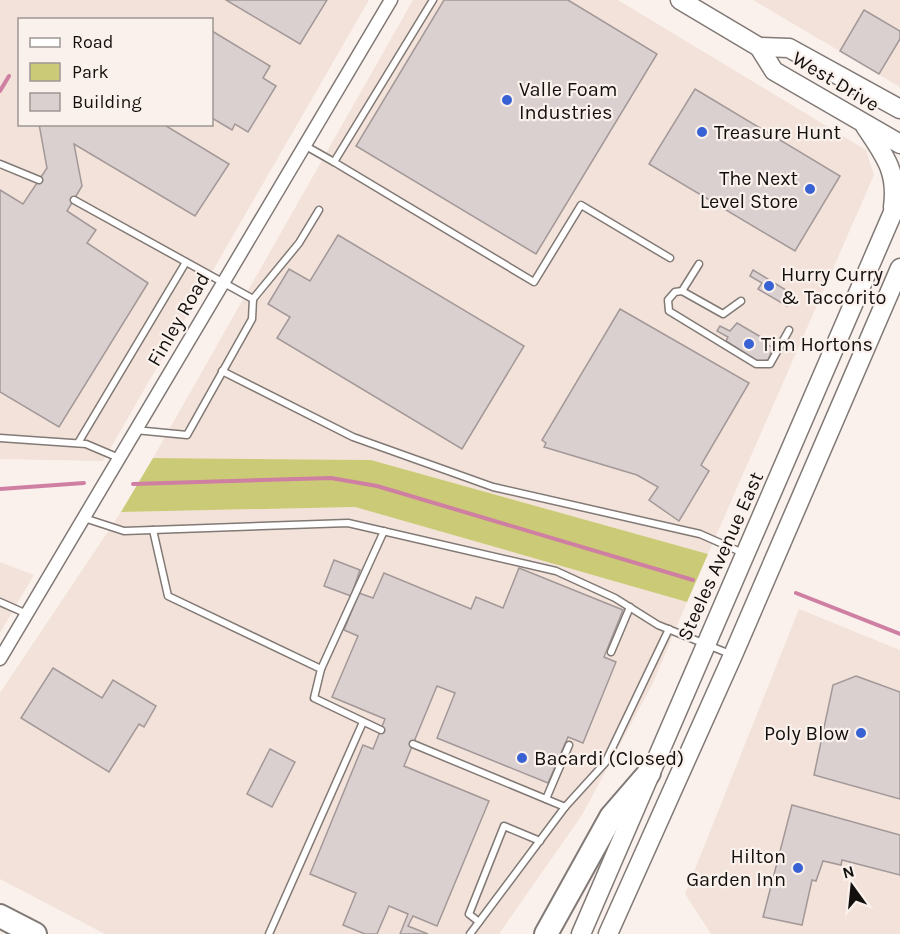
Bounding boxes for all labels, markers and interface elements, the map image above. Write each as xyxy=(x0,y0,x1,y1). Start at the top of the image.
legend xyxy=(18,18,213,126)
text: Road xyxy=(72,31,113,53)
street label: West Drive xyxy=(788,47,883,116)
text: Park xyxy=(72,61,109,83)
place label: Valle Foam Industries xyxy=(519,78,617,124)
text: Building xyxy=(72,91,142,113)
marker: Valle Foam Industries xyxy=(500,93,514,107)
place label: Treasure Hunt xyxy=(714,121,841,144)
marker: Treasure Hunt xyxy=(695,125,709,139)
place label: The Next Level Store xyxy=(700,167,798,213)
marker: The Next Level Store xyxy=(803,182,817,196)
place label: Hurry Curry & Taccorito xyxy=(781,263,887,309)
street label: Finley Road xyxy=(142,268,215,370)
marker: Hurry Curry & Taccorito xyxy=(762,279,776,293)
place label: Tim Hortons xyxy=(761,333,873,356)
marker: Tim Hortons xyxy=(742,337,756,351)
street label: Steeles Avenue East xyxy=(673,468,768,644)
place label: Poly Blow xyxy=(764,722,849,745)
marker: Poly Blow xyxy=(854,726,868,740)
place label: Bacardi (Closed) xyxy=(534,747,684,770)
marker: Bacardi (Closed) xyxy=(515,751,529,765)
place label: Hilton Garden Inn xyxy=(686,845,786,891)
north arrow xyxy=(822,856,882,916)
marker: Hilton Garden Inn xyxy=(791,861,805,875)
text: N xyxy=(840,861,856,883)

